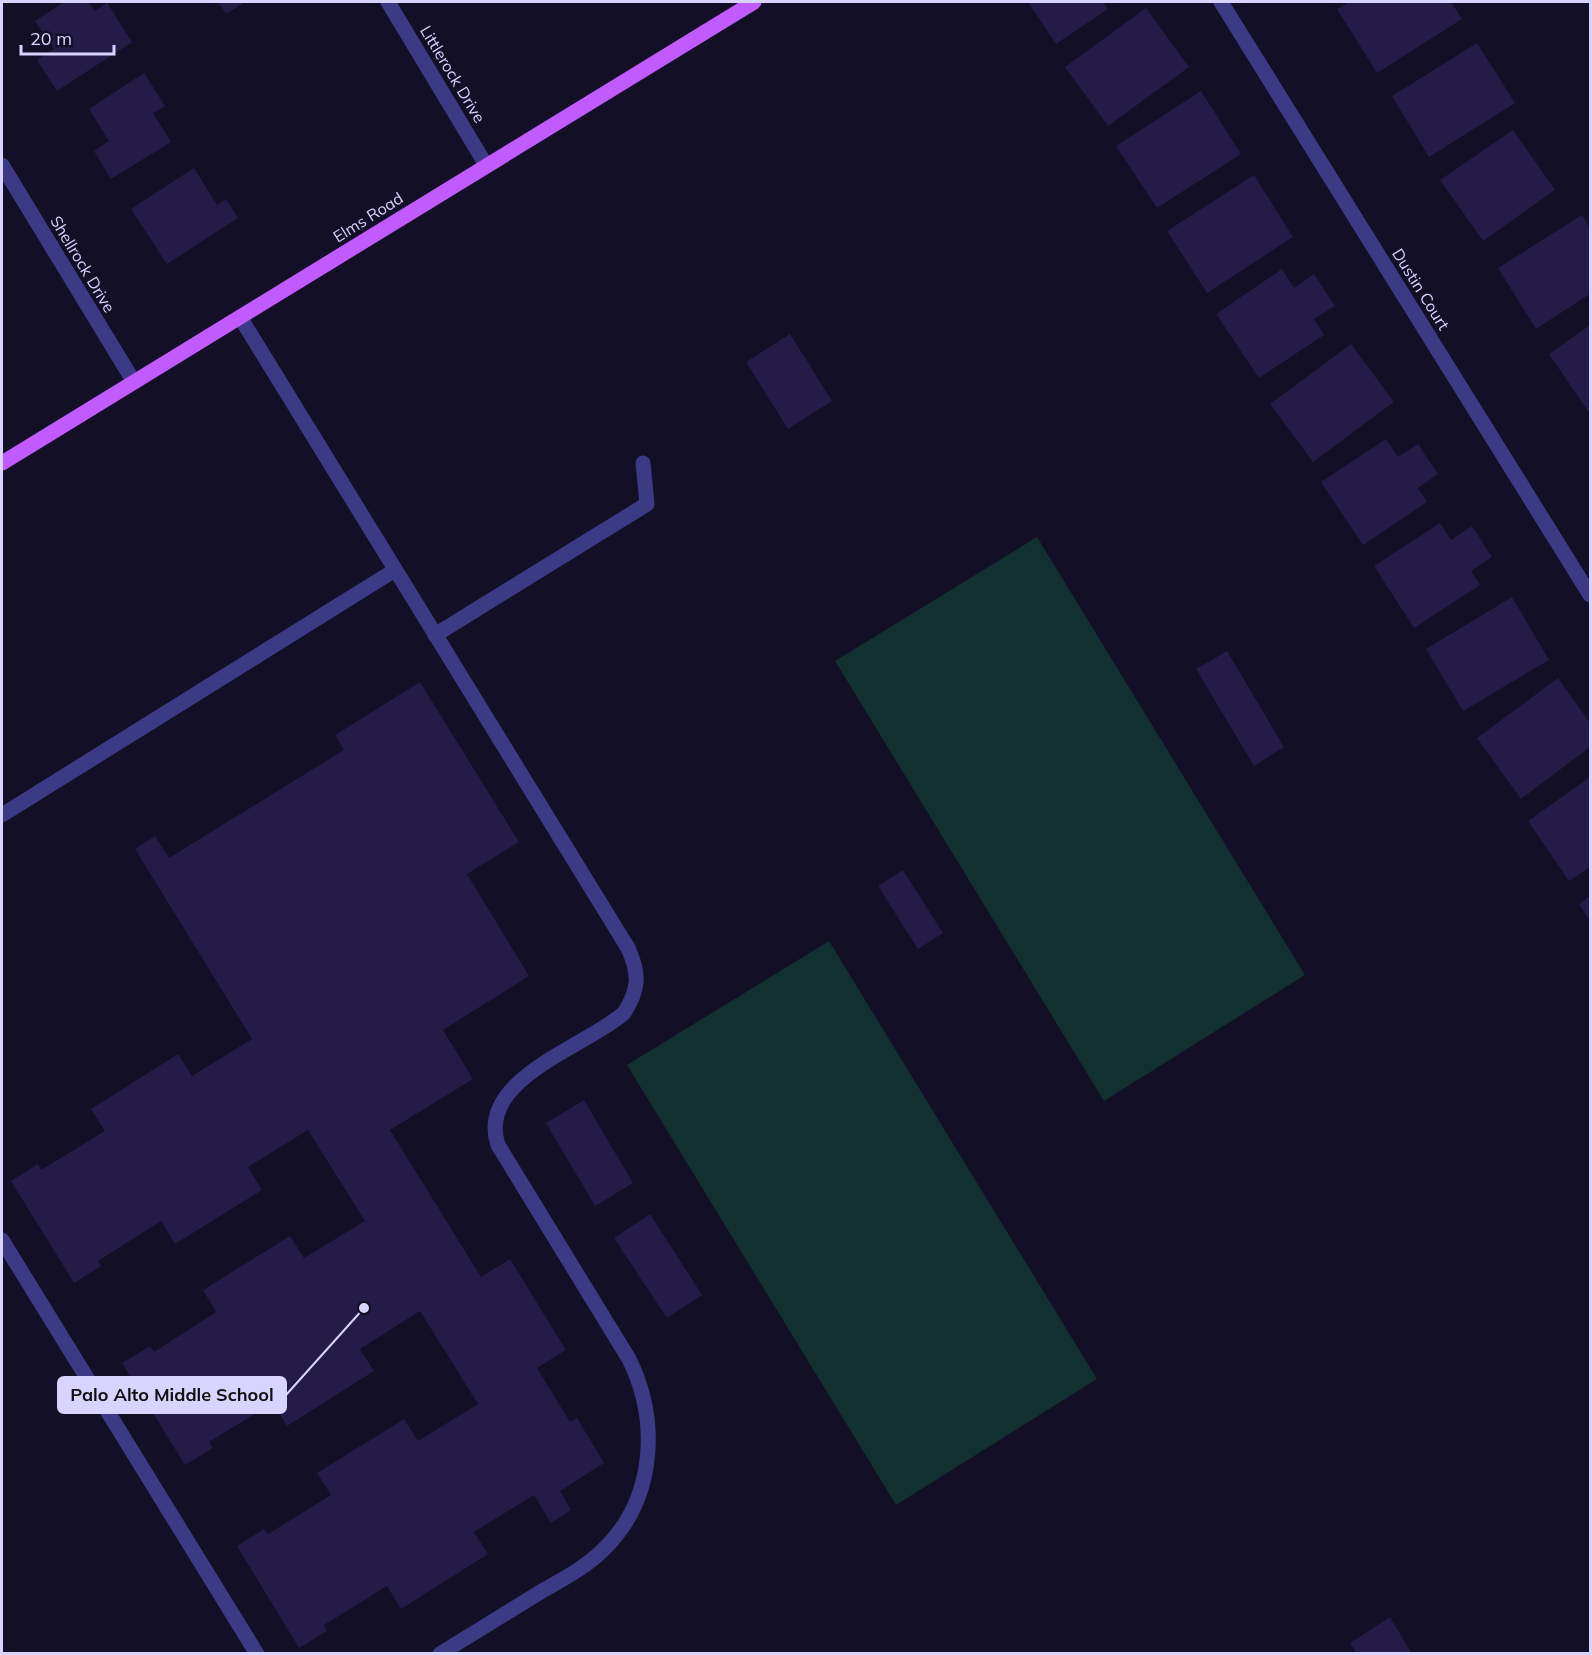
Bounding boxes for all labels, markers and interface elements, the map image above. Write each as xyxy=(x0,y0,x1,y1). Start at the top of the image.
scale bar xyxy=(21,18,114,56)
street label: Littlerock Drive xyxy=(416,22,490,126)
text: 20 m xyxy=(30,27,72,50)
street label: Elms Road xyxy=(329,188,407,246)
street label: Shellrock Drive xyxy=(46,212,120,316)
street label: Dustin Court xyxy=(1388,244,1454,334)
callout: Palo Alto Middle School xyxy=(58,1377,286,1413)
text: Palo Alto Middle School xyxy=(70,1383,274,1406)

